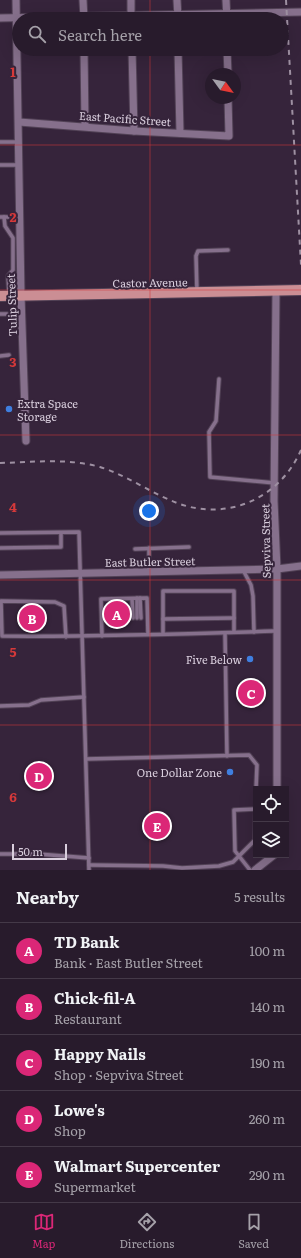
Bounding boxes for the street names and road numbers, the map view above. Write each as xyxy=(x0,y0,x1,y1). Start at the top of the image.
street label: East Pacific Street xyxy=(78,107,172,129)
street label: Tulip Street xyxy=(2,273,20,337)
street label: Castor Avenue xyxy=(112,273,188,291)
street label: Sepviva Street xyxy=(256,503,274,578)
street label: East Butler Street xyxy=(104,552,196,570)

